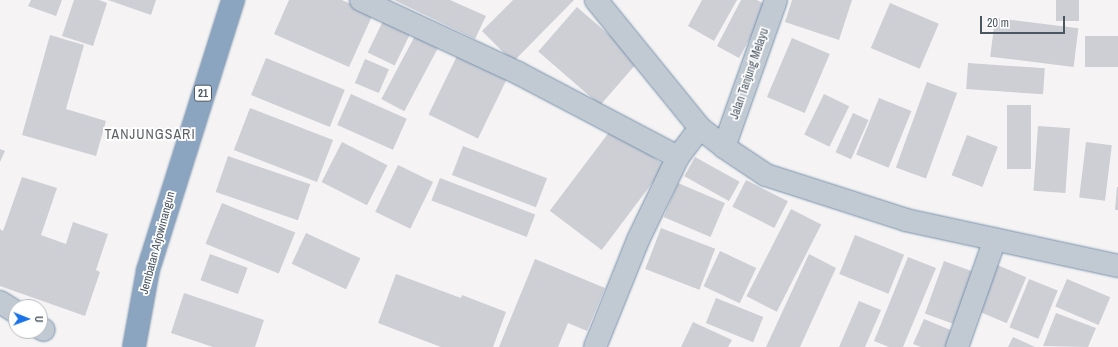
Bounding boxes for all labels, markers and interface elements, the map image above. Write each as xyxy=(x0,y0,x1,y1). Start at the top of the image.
scale bar xyxy=(982,8,1067,34)
text: 20 m xyxy=(987,15,1009,31)
street label: Jalan Tanjung Melayu xyxy=(728,27,772,121)
road number: 21 xyxy=(193,84,213,102)
district label: TANJUNGSARI xyxy=(104,126,196,142)
street label: Jembatan Arjowinangun xyxy=(137,190,179,296)
north arrow xyxy=(8,299,48,339)
text: U xyxy=(32,316,46,323)

